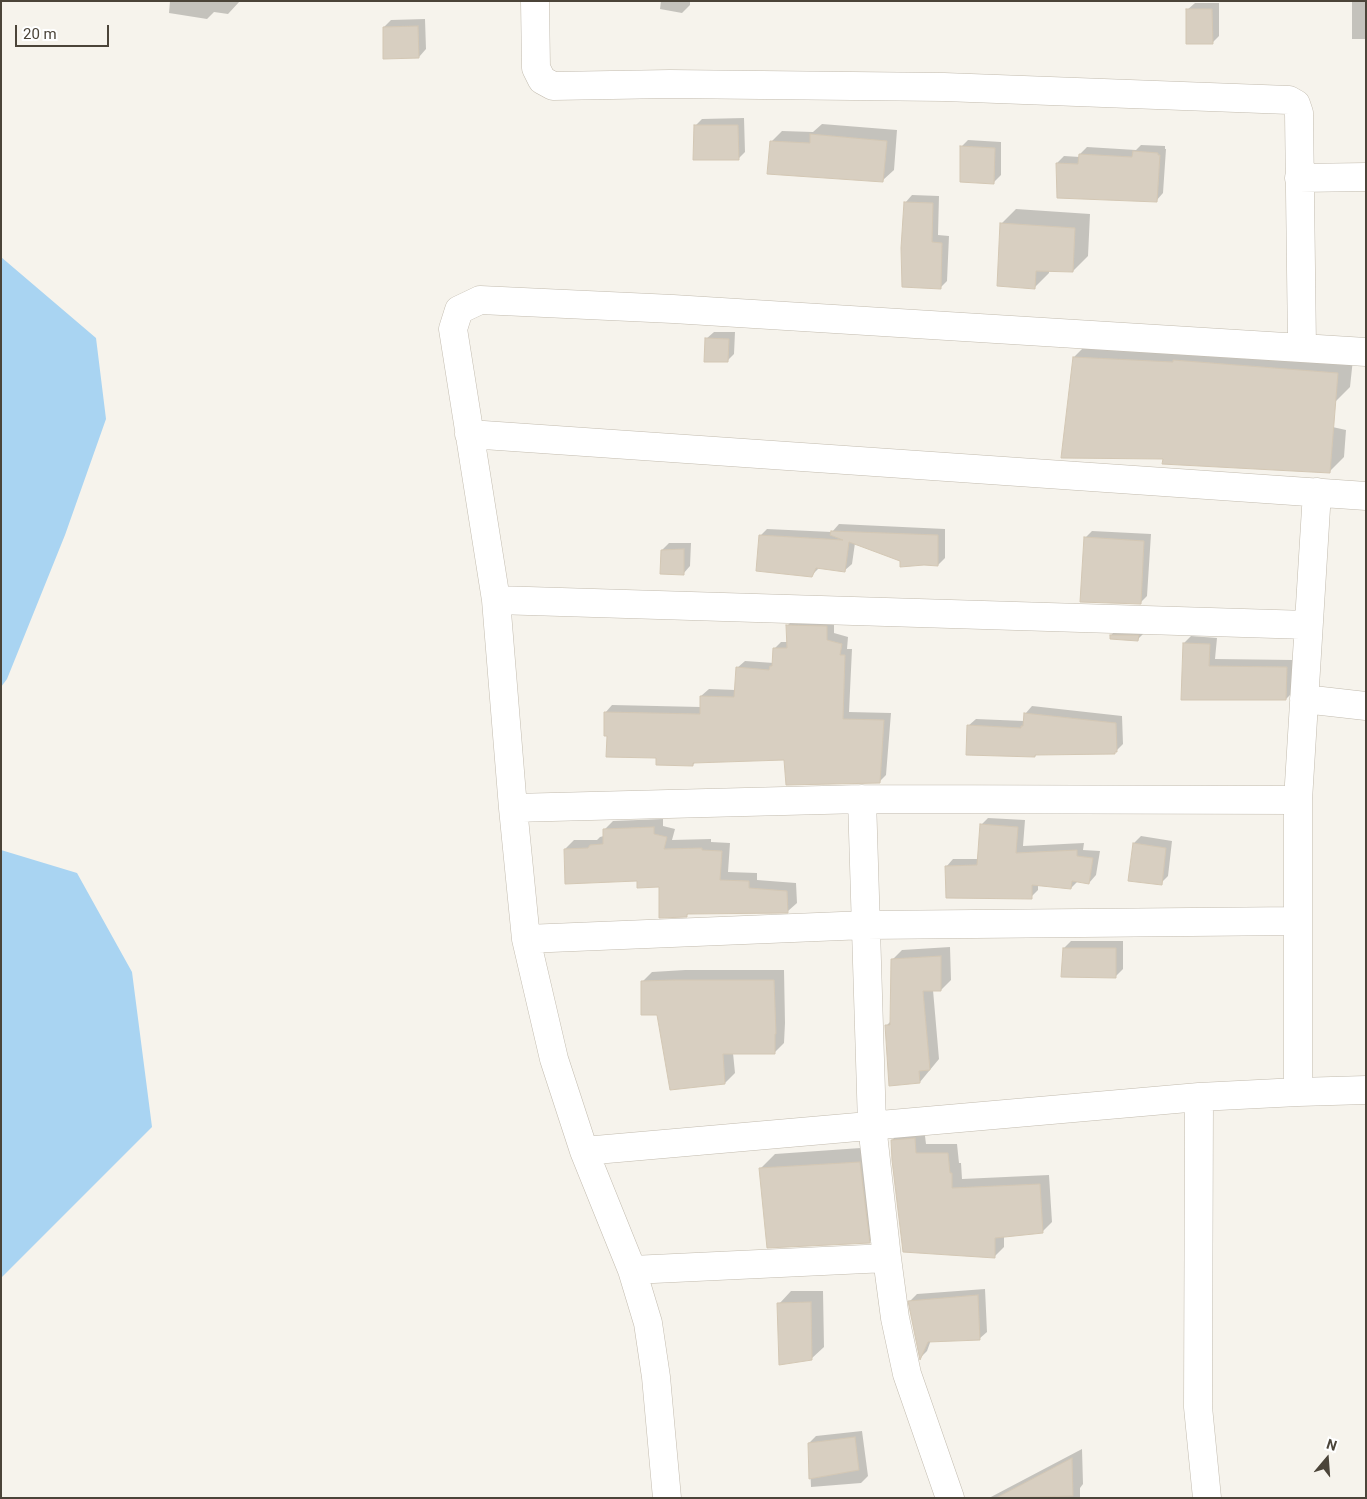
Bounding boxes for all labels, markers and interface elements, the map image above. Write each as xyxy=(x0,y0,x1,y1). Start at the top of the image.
scale bar xyxy=(18,15,111,47)
text: 20 m xyxy=(23,25,57,43)
north arrow xyxy=(1302,1434,1352,1484)
text: N xyxy=(1324,1436,1339,1454)

